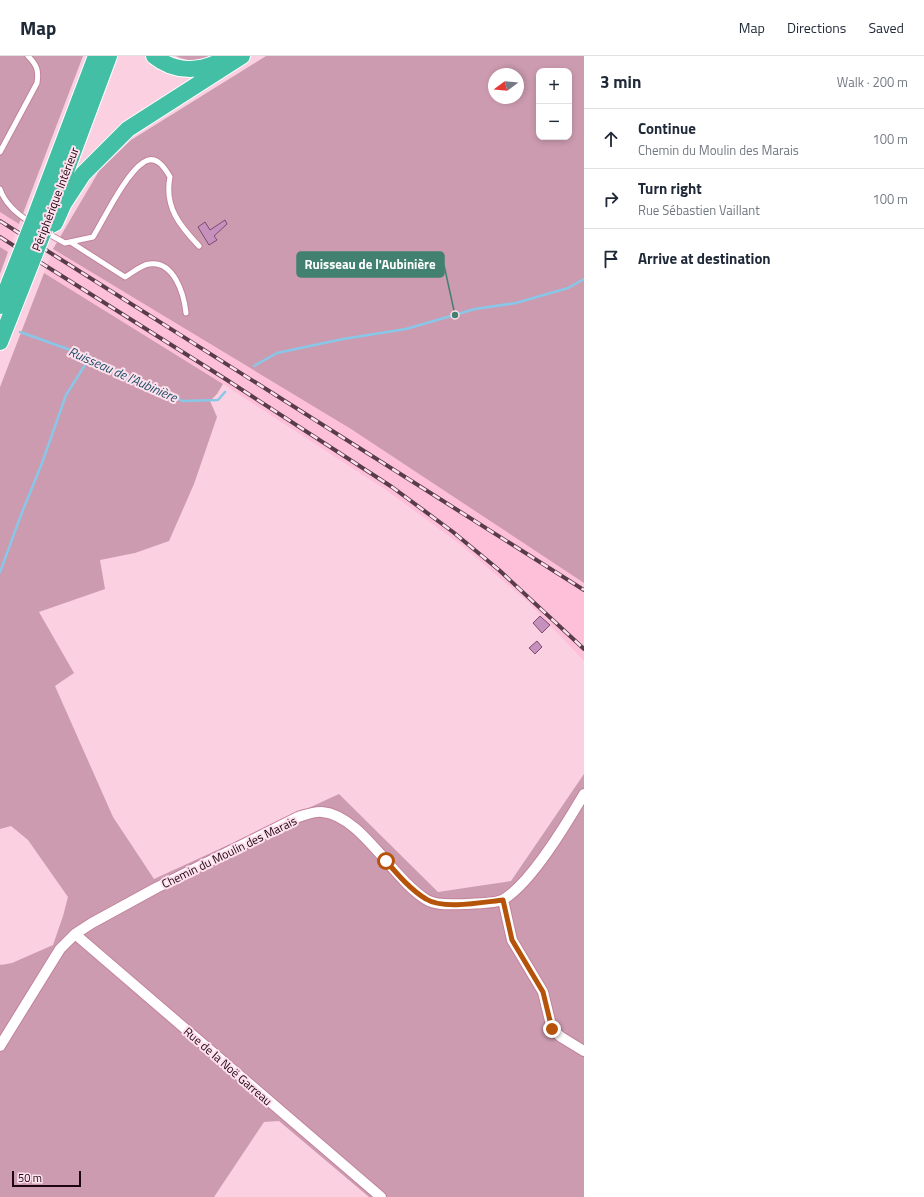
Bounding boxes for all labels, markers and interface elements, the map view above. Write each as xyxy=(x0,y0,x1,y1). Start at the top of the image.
text: Map xyxy=(20,13,56,42)
text: Map xyxy=(739,17,765,38)
text: Directions xyxy=(787,17,846,38)
text: Saved xyxy=(868,17,904,38)
north arrow xyxy=(488,68,524,104)
map controls xyxy=(536,68,572,140)
button: + xyxy=(536,68,572,104)
text: 3 min xyxy=(600,69,641,95)
text: Walk · 200 m xyxy=(837,72,908,92)
button: − xyxy=(536,104,572,140)
text: Continue xyxy=(638,117,696,140)
icon: ahead xyxy=(600,128,622,150)
text: 100 m xyxy=(872,129,908,149)
text: Chemin du Moulin des Marais xyxy=(638,140,799,160)
street label: Périphérique Intérieur xyxy=(26,144,84,254)
text: Turn right xyxy=(638,177,702,200)
icon: right xyxy=(600,188,622,210)
text: 100 m xyxy=(872,189,908,209)
text: Rue Sébastien Vaillant xyxy=(638,200,760,220)
text: Arrive at destination xyxy=(638,247,771,270)
icon: arrive xyxy=(600,248,622,270)
callout: Ruisseau de l'Aubinière xyxy=(297,252,444,277)
text: Ruisseau de l'Aubinière xyxy=(304,254,436,274)
water label: Ruisseau de l'Aubinière xyxy=(66,341,181,407)
street label: Chemin du Moulin des Marais xyxy=(158,811,300,893)
route start xyxy=(377,852,395,870)
route end xyxy=(543,1020,561,1038)
street label: Rue de la Noë Garreau xyxy=(179,1022,277,1110)
scale bar xyxy=(12,1169,81,1188)
text: 50 m xyxy=(18,1170,42,1186)

